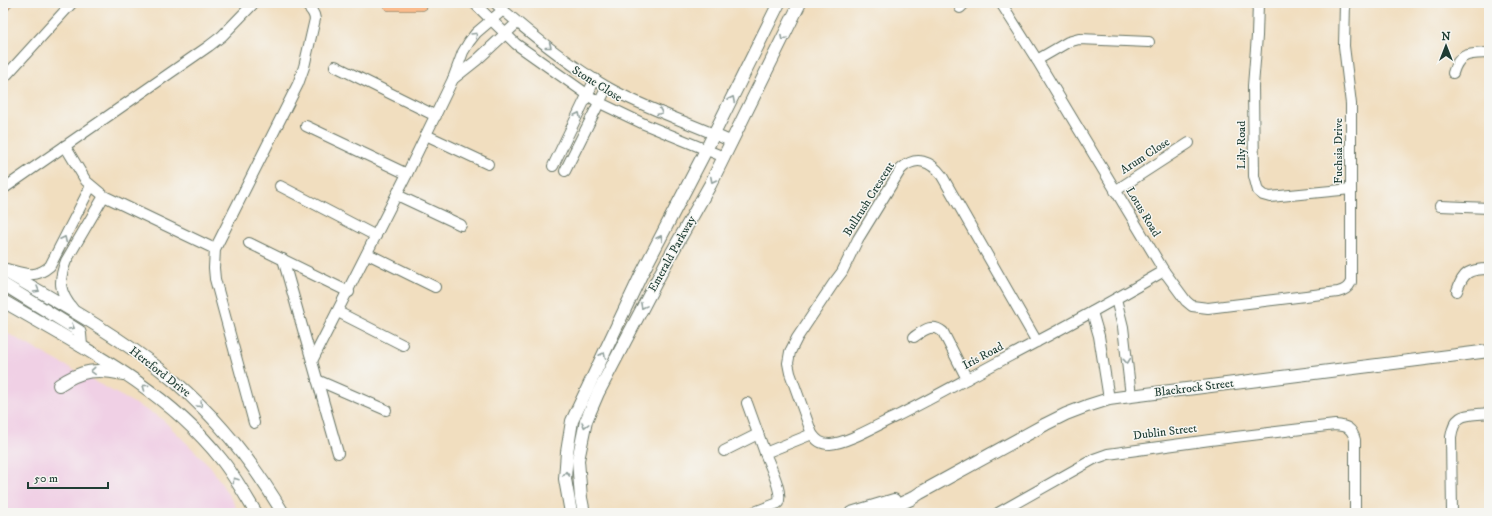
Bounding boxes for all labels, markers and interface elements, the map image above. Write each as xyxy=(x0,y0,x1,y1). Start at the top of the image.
north arrow xyxy=(1426,26,1466,66)
text: N xyxy=(1441,30,1451,44)
one-way arrow xyxy=(470,32,478,40)
one-way arrow xyxy=(780,34,788,41)
one-way arrow xyxy=(544,42,551,49)
street label: Stone Close xyxy=(569,63,625,105)
one-way arrow xyxy=(727,95,734,103)
one-way arrow xyxy=(657,107,664,115)
one-way arrow xyxy=(573,111,581,119)
street label: Fuchsia Drive xyxy=(1331,118,1346,184)
street label: Lily Road xyxy=(1234,121,1249,169)
street label: Arum Close xyxy=(1117,134,1173,178)
street label: Bullrush Crescent xyxy=(840,159,898,239)
one-way arrow xyxy=(710,176,718,183)
street label: Lotus Road xyxy=(1122,184,1164,240)
street label: Emerald Parkway xyxy=(645,213,699,295)
one-way arrow xyxy=(656,235,663,242)
one-way arrow xyxy=(59,236,67,243)
one-way arrow xyxy=(33,285,40,292)
one-way arrow xyxy=(640,301,648,309)
one-way arrow xyxy=(68,322,75,329)
street label: Iris Road xyxy=(960,339,1006,373)
street label: Hereford Drive xyxy=(126,343,194,401)
one-way arrow xyxy=(599,351,606,359)
one-way arrow xyxy=(1123,358,1132,364)
one-way arrow xyxy=(90,366,96,375)
street label: Blackrock Street xyxy=(1154,376,1235,400)
one-way arrow xyxy=(142,384,149,392)
one-way arrow xyxy=(195,400,203,408)
one-way arrow xyxy=(581,421,590,428)
street label: Dublin Street xyxy=(1132,421,1198,443)
scale bar xyxy=(28,464,108,490)
text: 50 m xyxy=(34,471,58,486)
one-way arrow xyxy=(562,471,570,477)
one-way arrow xyxy=(232,477,240,484)

